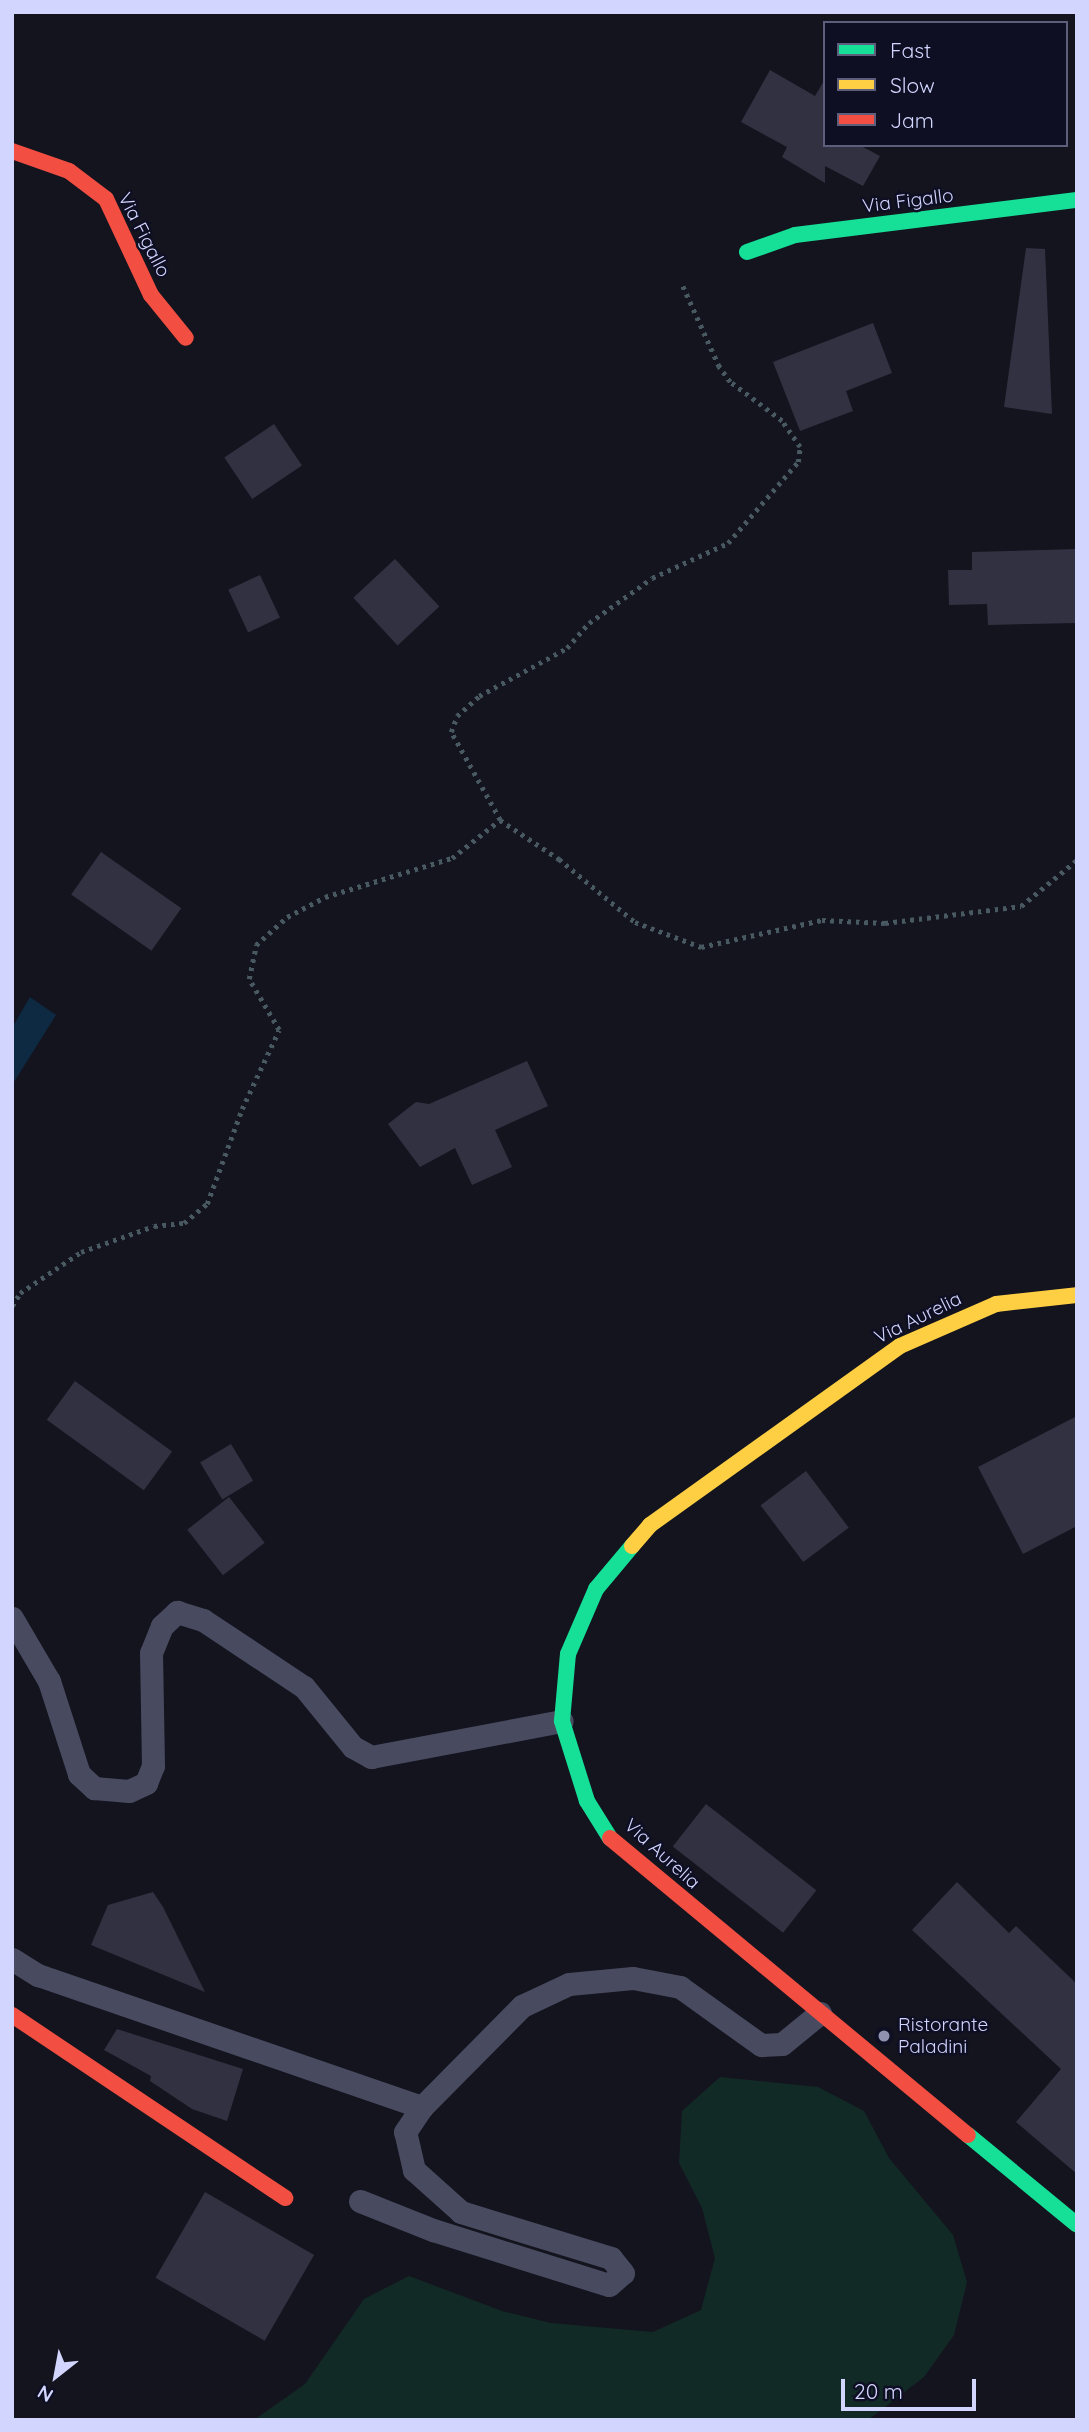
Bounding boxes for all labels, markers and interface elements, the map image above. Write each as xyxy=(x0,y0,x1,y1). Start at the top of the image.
legend xyxy=(823,21,1068,147)
text: Fast xyxy=(890,37,931,63)
text: Slow xyxy=(890,72,935,98)
text: Jam xyxy=(890,107,934,133)
street label: Via Figallo xyxy=(861,184,955,218)
street label: Via Figallo xyxy=(113,189,175,281)
street label: Via Aurelia xyxy=(871,1287,965,1349)
street label: Via Aurelia xyxy=(619,1814,705,1894)
place label: Ristorante Paladini xyxy=(898,2014,988,2058)
marker: Ristorante Paladini xyxy=(876,2028,892,2044)
north arrow xyxy=(21,2341,91,2411)
scale bar xyxy=(844,2366,979,2410)
text: 20 m xyxy=(854,2378,903,2404)
text: N xyxy=(33,2380,57,2408)

